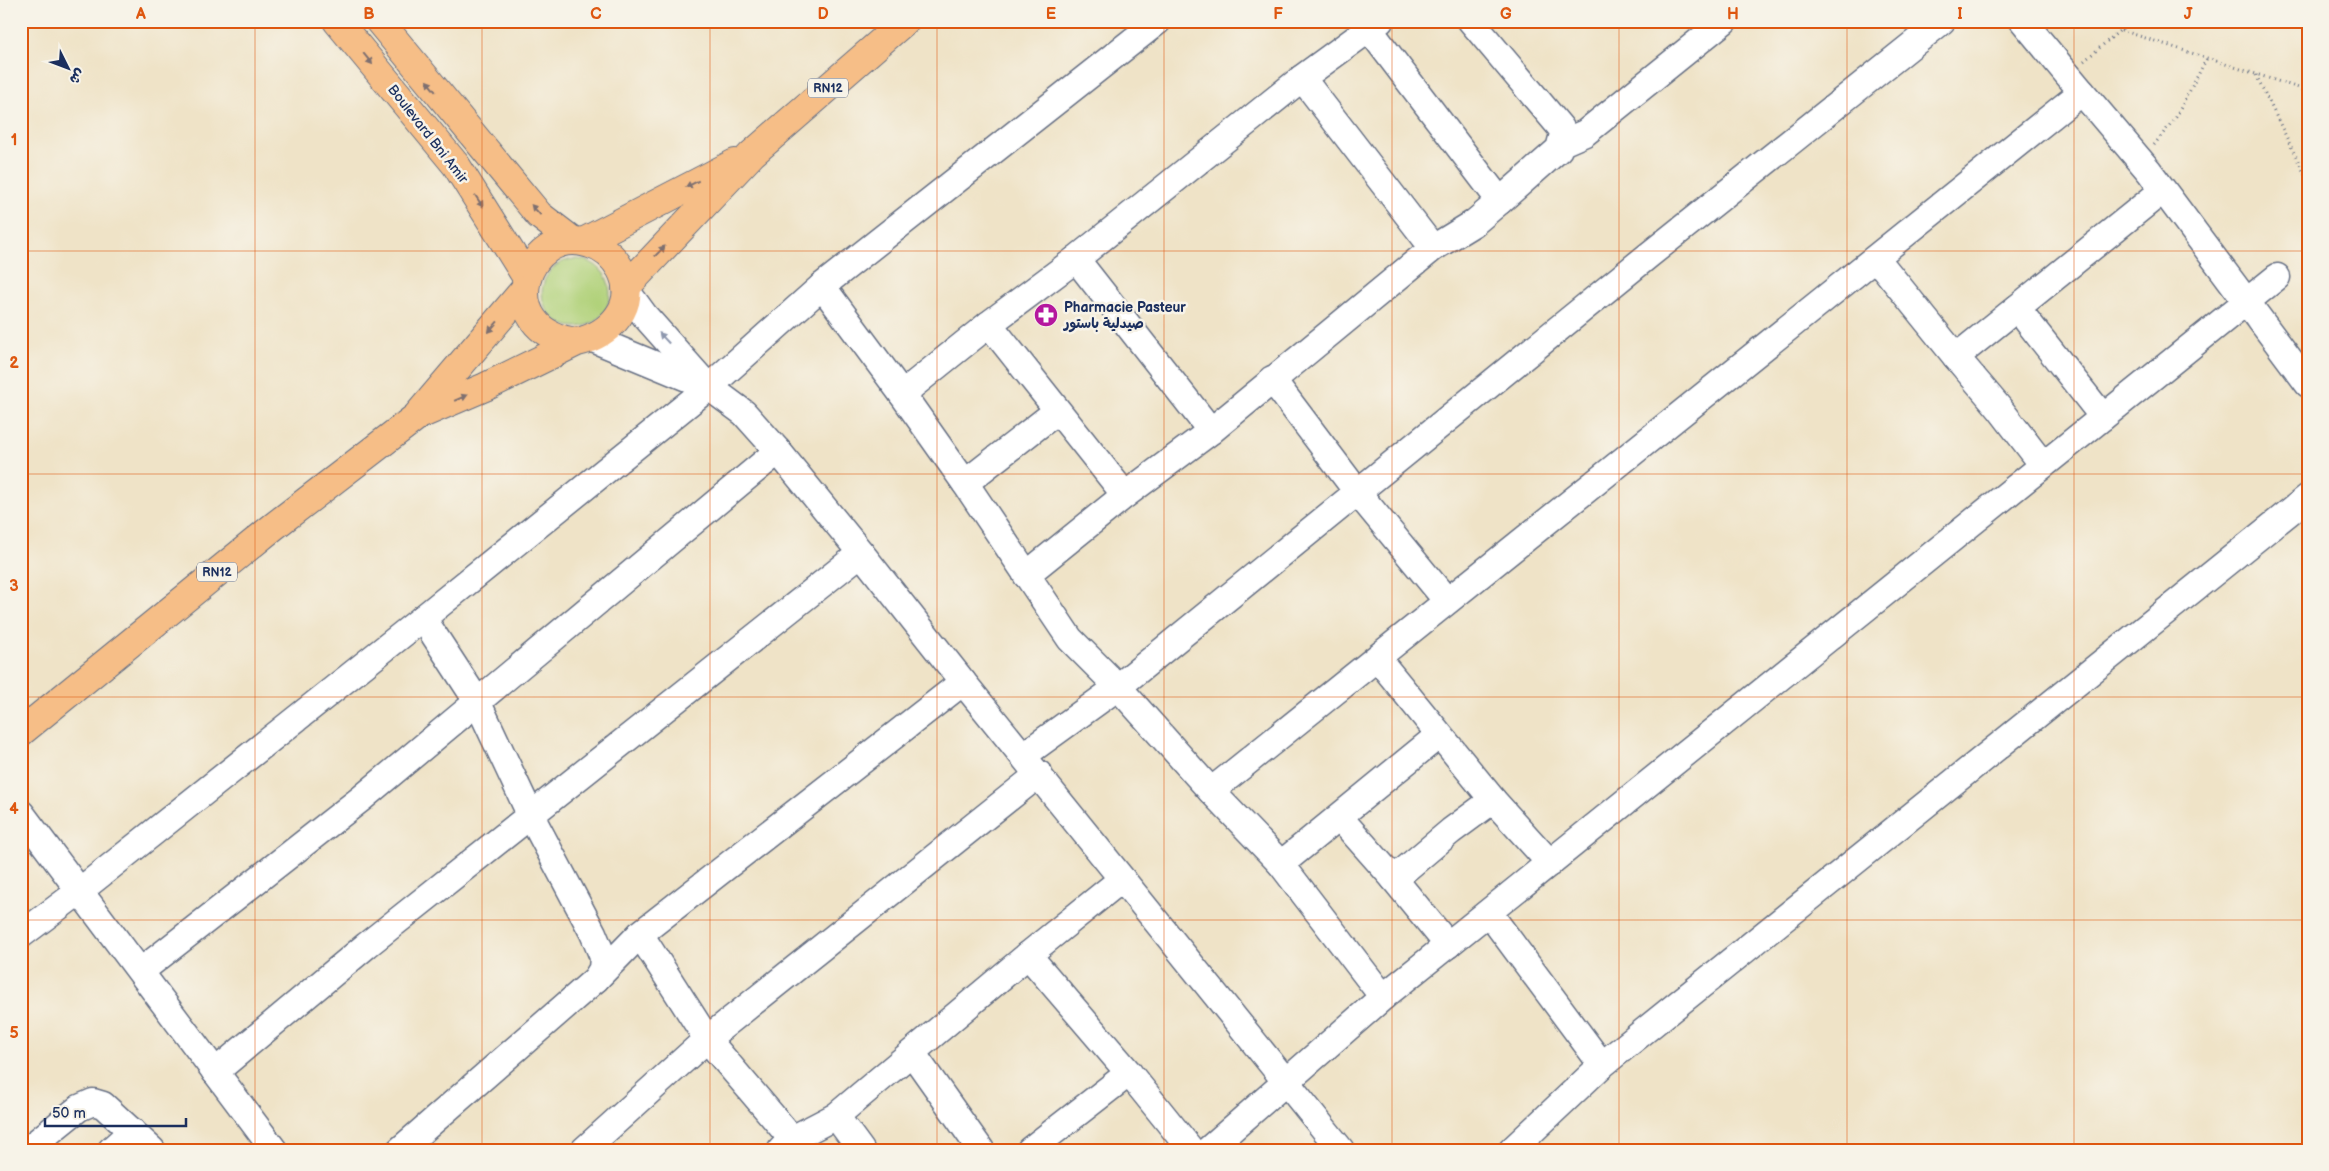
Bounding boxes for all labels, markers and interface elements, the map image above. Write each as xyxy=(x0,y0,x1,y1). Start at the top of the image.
text: A xyxy=(135,5,146,24)
text: B xyxy=(363,5,375,24)
text: C xyxy=(590,5,602,24)
text: D xyxy=(817,5,829,24)
text: E xyxy=(1046,5,1056,24)
text: F xyxy=(1273,5,1283,24)
text: G xyxy=(1500,5,1512,24)
text: H xyxy=(1727,5,1739,24)
text: I xyxy=(1957,5,1963,24)
text: J xyxy=(2184,5,2193,24)
north arrow xyxy=(42,42,92,92)
one-way arrow xyxy=(363,52,374,65)
text: ش xyxy=(66,65,89,88)
road number: RN12 xyxy=(808,78,848,98)
one-way arrow xyxy=(426,79,437,92)
street label: Boulevard Bni Amir xyxy=(384,81,472,187)
text: 1 xyxy=(11,131,17,150)
one-way arrow xyxy=(685,180,700,188)
one-way arrow xyxy=(474,194,483,207)
one-way arrow xyxy=(530,204,541,217)
one-way arrow xyxy=(654,246,666,258)
place label: Pharmacie Pasteur صيدلية باستور xyxy=(1062,299,1186,333)
pharmacy icon: Pharmacie Pasteur صيدلية باستور xyxy=(1033,302,1059,328)
one-way arrow xyxy=(487,320,498,333)
one-way arrow xyxy=(658,332,670,344)
text: 2 xyxy=(9,354,19,373)
one-way arrow xyxy=(454,393,468,401)
road number: RN12 xyxy=(197,562,237,582)
text: 3 xyxy=(9,577,19,596)
text: 4 xyxy=(9,800,19,819)
text: 5 xyxy=(9,1024,19,1043)
scale bar xyxy=(45,1096,186,1128)
text: 50 m xyxy=(52,1104,86,1123)

